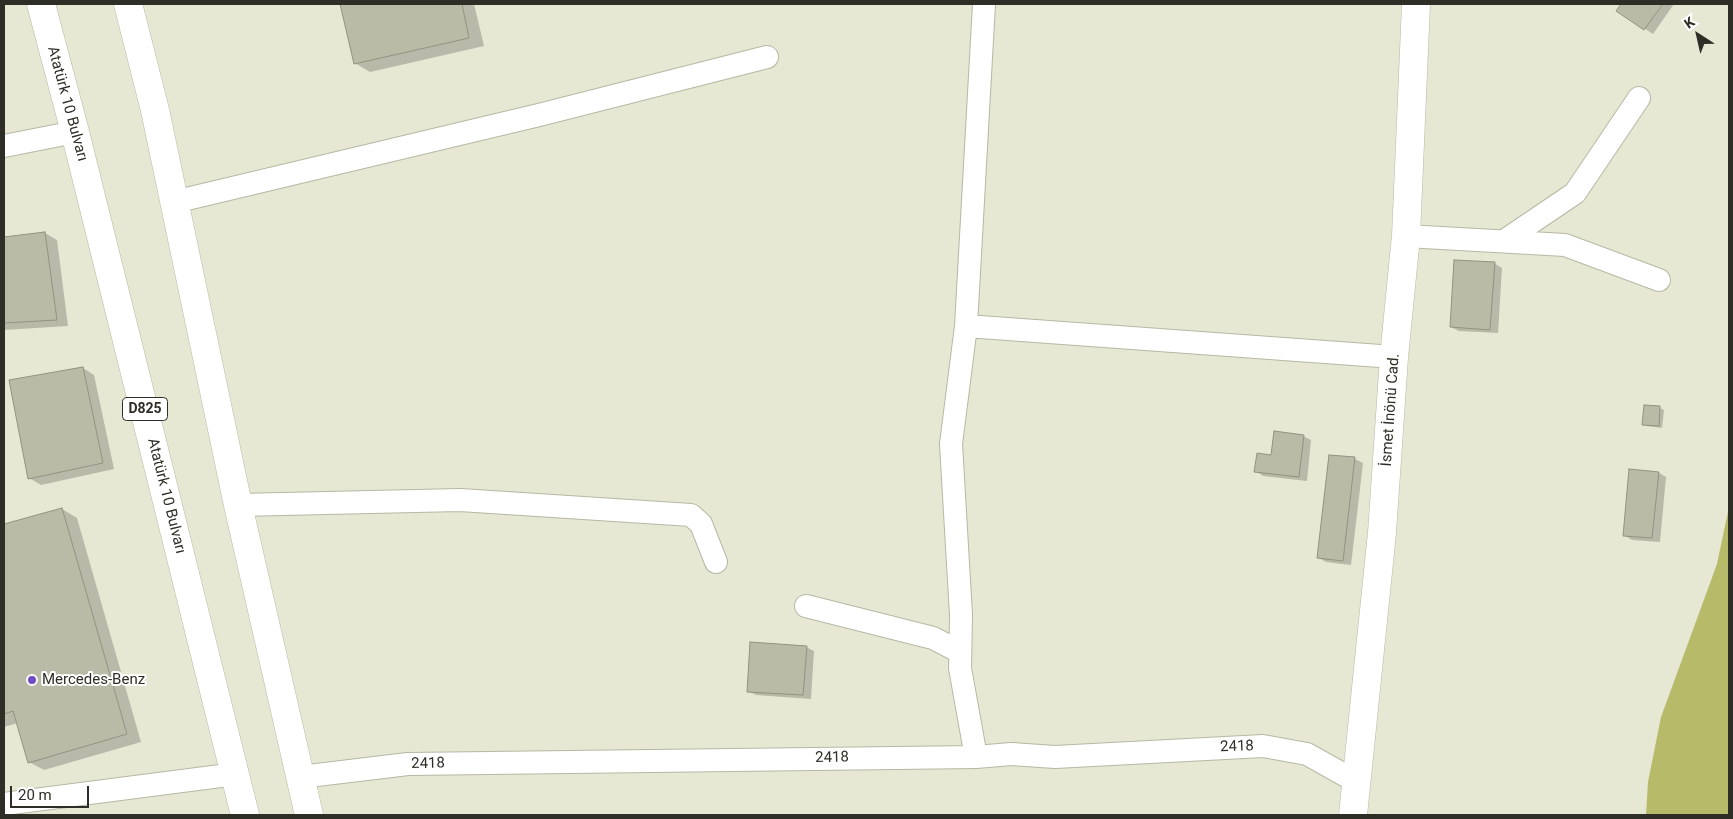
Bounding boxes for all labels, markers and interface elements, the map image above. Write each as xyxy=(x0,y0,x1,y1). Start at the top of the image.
north arrow xyxy=(1673,10,1723,60)
text: K xyxy=(1681,14,1698,32)
street label: Atatürk 10 Bulvarı xyxy=(43,45,91,163)
street label: İsmet İnönü Cad. xyxy=(1378,353,1404,467)
road number: D825 xyxy=(122,398,168,420)
street label: Atatürk 10 Bulvarı xyxy=(143,436,189,556)
place label: Mercedes-Benz xyxy=(42,671,145,689)
marker: Mercedes-Benz xyxy=(26,674,38,686)
street label: 2418 xyxy=(1220,737,1254,757)
street label: 2418 xyxy=(815,749,849,767)
street label: 2418 xyxy=(411,755,445,773)
scale bar xyxy=(12,776,91,808)
text: 20 m xyxy=(18,786,52,804)

